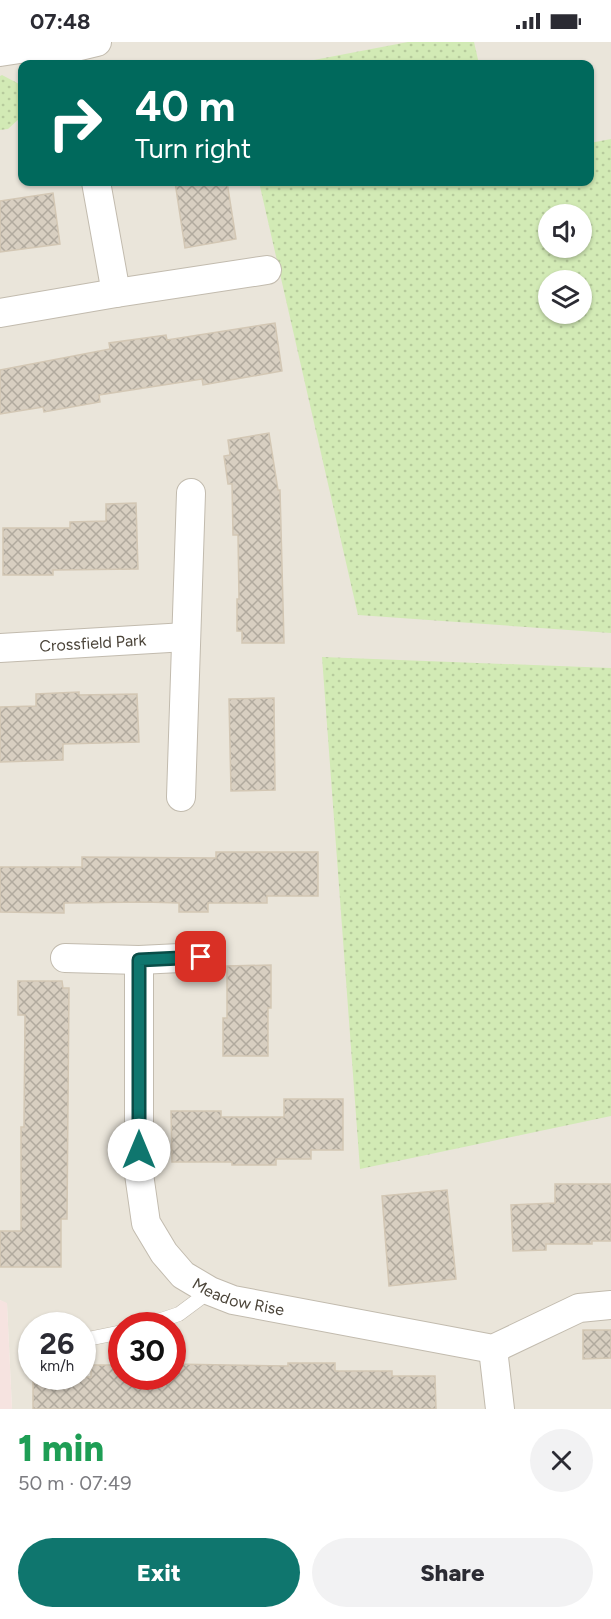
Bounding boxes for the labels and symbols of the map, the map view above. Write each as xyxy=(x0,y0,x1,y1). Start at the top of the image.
street label: Crossfield Park xyxy=(39,630,147,656)
pin xyxy=(175,931,226,982)
position arrow xyxy=(107,1118,171,1182)
street label: Meadow Rise xyxy=(189,1274,286,1320)
speed limit sign: 30 xyxy=(108,1312,186,1390)

